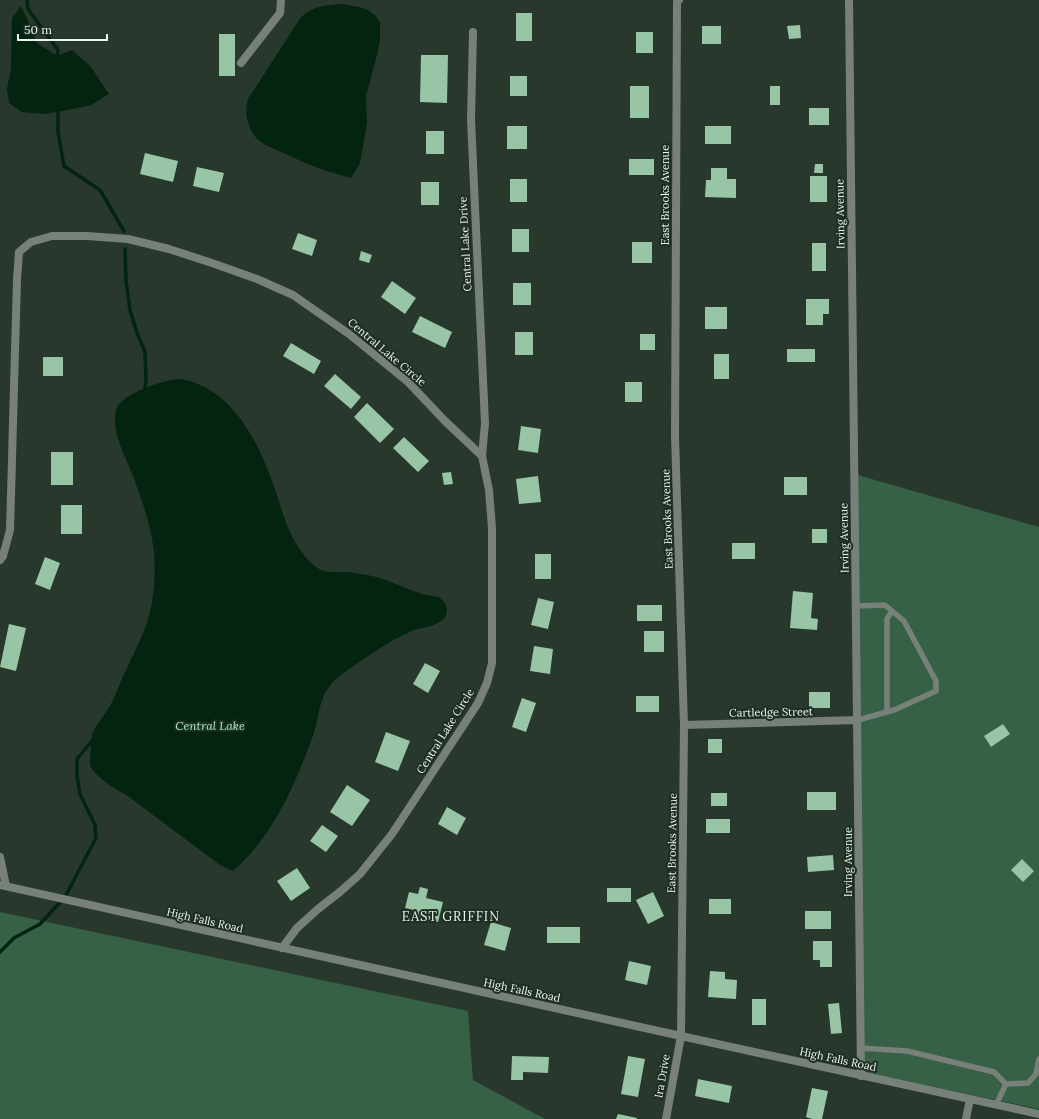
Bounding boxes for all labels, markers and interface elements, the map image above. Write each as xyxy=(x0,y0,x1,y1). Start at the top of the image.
scale bar xyxy=(18,16,107,42)
text: 50 m xyxy=(24,22,52,37)
street label: East Brooks Avenue xyxy=(658,145,672,245)
street label: Irving Avenue xyxy=(832,179,848,249)
street label: Central Lake Drive xyxy=(456,196,474,292)
street label: Central Lake Circle xyxy=(345,315,429,389)
street label: East Brooks Avenue xyxy=(658,469,676,569)
street label: Irving Avenue xyxy=(836,503,852,573)
street label: Central Lake Circle xyxy=(413,686,477,776)
street label: Cartledge Street xyxy=(729,704,814,720)
water label: Central Lake xyxy=(175,718,245,733)
street label: East Brooks Avenue xyxy=(664,793,680,893)
street label: Irving Avenue xyxy=(841,827,855,897)
street label: High Falls Road xyxy=(165,904,245,936)
district label: EAST GRIFFIN xyxy=(402,908,500,925)
street label: High Falls Road xyxy=(482,975,562,1005)
street label: High Falls Road xyxy=(798,1044,878,1074)
street label: Ira Drive xyxy=(651,1053,673,1099)

